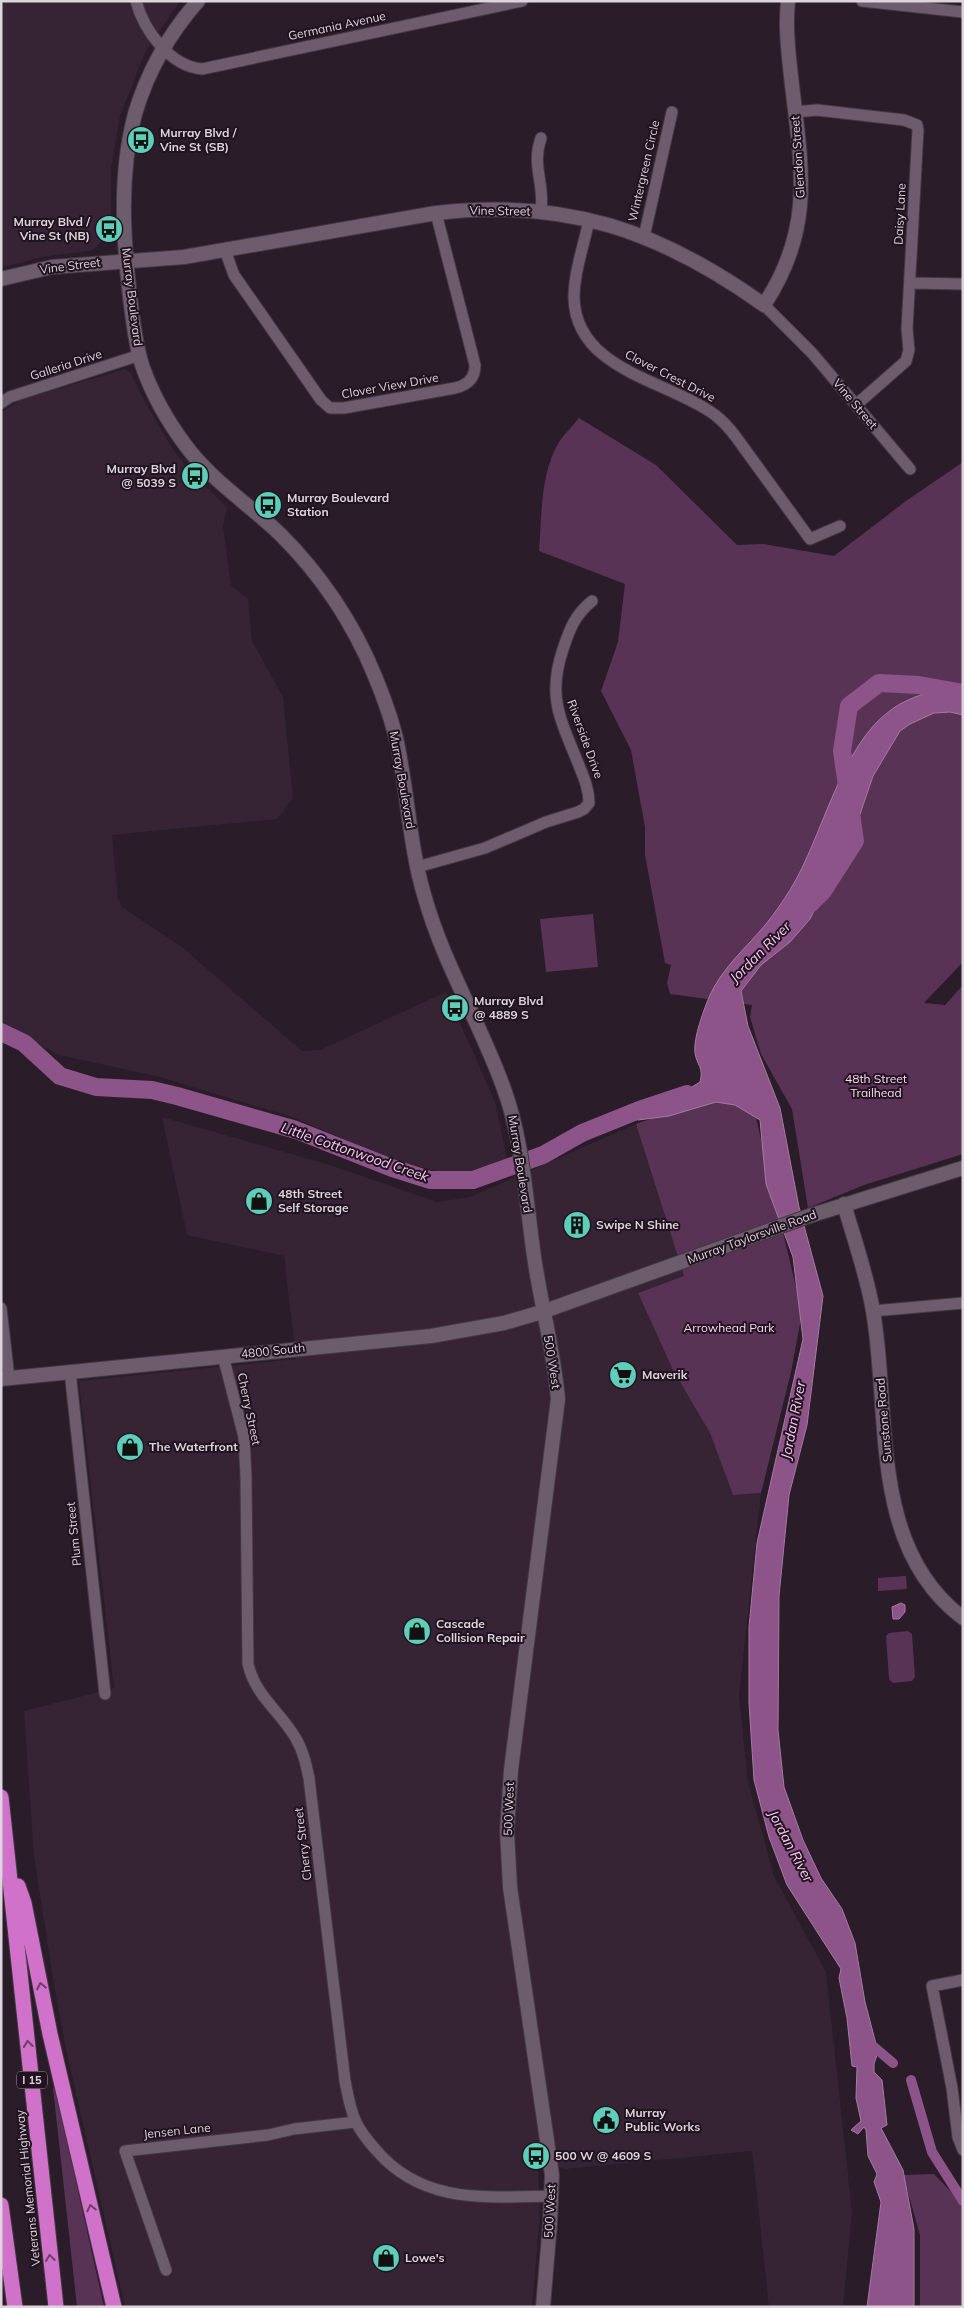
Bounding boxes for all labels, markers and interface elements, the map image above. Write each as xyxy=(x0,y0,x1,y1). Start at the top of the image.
street label: Germania Avenue xyxy=(287,8,387,43)
street label: Glendon Street xyxy=(787,115,808,199)
street label: Wintergreen Circle xyxy=(625,119,662,223)
bus stop icon: Murray Blvd / Vine St (SB) xyxy=(126,125,156,155)
place label: Murray Blvd / Vine St (SB) xyxy=(159,125,238,154)
street label: Daisy Lane xyxy=(890,183,909,245)
street label: Vine Street xyxy=(469,202,531,219)
place label: Murray Blvd / Vine St (NB) xyxy=(14,214,91,243)
bus stop icon: Murray Blvd / Vine St (NB) xyxy=(94,214,124,244)
street label: Murray Boulevard xyxy=(119,247,146,347)
street label: Vine Street xyxy=(39,254,101,277)
street label: Galleria Drive xyxy=(28,346,104,383)
street label: Clover Crest Drive xyxy=(623,346,718,405)
street label: Clover View Drive xyxy=(340,370,440,401)
street label: Vine Street xyxy=(830,375,881,432)
place label: Murray Blvd @ 5039 S xyxy=(107,461,176,490)
bus stop icon: Murray Blvd @ 5039 S xyxy=(180,461,210,491)
bus stop icon: Murray Boulevard Station xyxy=(253,490,283,520)
place label: Murray Boulevard Station xyxy=(287,490,389,519)
street label: Riverside Drive xyxy=(564,697,607,780)
street label: Murray Boulevard xyxy=(387,730,418,830)
water label: Jordan River xyxy=(725,917,795,987)
bus stop icon: Murray Blvd @ 4889 S xyxy=(440,993,470,1023)
place label: Murray Blvd @ 4889 S xyxy=(474,993,543,1022)
park label: 48th Street Trailhead xyxy=(845,1071,907,1100)
street label: Murray Boulevard xyxy=(505,1114,536,1214)
water label: Little Cottonwood Creek xyxy=(279,1118,432,1186)
shop icon: 48th Street Self Storage xyxy=(244,1186,274,1216)
place label: 48th Street Self Storage xyxy=(278,1186,349,1215)
street label: Murray Taylorsville Road xyxy=(685,1206,818,1267)
building icon: Swipe N Shine xyxy=(562,1210,592,1240)
place label: Swipe N Shine xyxy=(596,1217,679,1232)
park label: Arrowhead Park xyxy=(684,1320,775,1335)
street label: 500 West xyxy=(541,1334,564,1390)
street label: 4800 South xyxy=(240,1340,306,1361)
supermarket icon: Maverik xyxy=(608,1360,638,1390)
place label: Maverik xyxy=(642,1367,688,1382)
street label: Cherry Street xyxy=(235,1371,264,1446)
street label: Sunstone Road xyxy=(872,1377,895,1463)
water label: Jordan River xyxy=(776,1378,810,1462)
shop icon: The Waterfront xyxy=(115,1432,145,1462)
place label: The Waterfront xyxy=(149,1439,238,1454)
street label: Plum Street xyxy=(63,1501,84,1567)
shop icon: Cascade Collision Repair xyxy=(402,1616,432,1646)
place label: Cascade Collision Repair xyxy=(436,1616,525,1645)
street label: 500 West xyxy=(500,1782,517,1836)
water label: Jordan River xyxy=(764,1806,818,1886)
street label: Cherry Street xyxy=(291,1807,314,1881)
one-way arrow xyxy=(36,1981,46,1990)
one-way arrow xyxy=(23,2040,34,2048)
road number: I 15 xyxy=(17,2072,47,2088)
public building icon: Murray Public Works xyxy=(591,2105,621,2135)
place label: Murray Public Works xyxy=(625,2105,700,2134)
street label: Veterans Memorial Highway xyxy=(12,2108,43,2267)
street label: Jensen Lane xyxy=(143,2120,211,2141)
bus stop icon: 500 W @ 4609 S xyxy=(521,2141,551,2171)
place label: 500 W @ 4609 S xyxy=(555,2148,652,2163)
street label: 500 West xyxy=(541,2184,558,2238)
one-way arrow xyxy=(86,2204,97,2213)
shop icon: Lowe's xyxy=(371,2243,401,2273)
place label: Lowe's xyxy=(405,2250,445,2265)
one-way arrow xyxy=(45,2254,56,2262)

